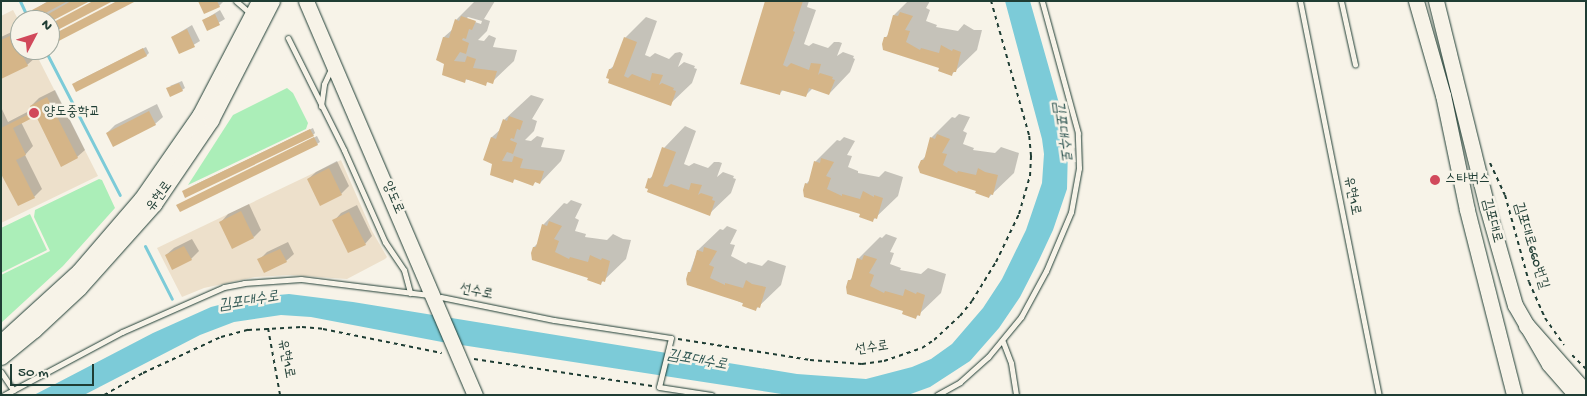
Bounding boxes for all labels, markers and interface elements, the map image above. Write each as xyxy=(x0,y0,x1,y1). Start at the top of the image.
north arrow xyxy=(10,10,60,60)
text: N xyxy=(37,17,56,35)
water label: 김포대수로 xyxy=(1048,100,1074,162)
place label: 양도중학교 xyxy=(44,105,100,121)
marker: 양도중학교 xyxy=(28,107,40,119)
place label: 스타벅스 xyxy=(1445,172,1490,188)
marker: 스타벅스 xyxy=(1429,174,1441,186)
street label: 유현1로 xyxy=(1339,175,1363,217)
street label: 유현로 xyxy=(143,178,177,216)
street label: 양도로 xyxy=(378,179,406,217)
street label: 김포대로 xyxy=(1477,197,1505,245)
street label: 김포대로660번길 xyxy=(1509,201,1551,291)
street label: 선수로 xyxy=(458,282,494,304)
water label: 김포대수로 xyxy=(218,288,280,316)
street label: 유현1로 xyxy=(273,338,297,380)
street label: 선수로 xyxy=(854,338,890,360)
water label: 김포대수로 xyxy=(666,347,728,375)
scale bar xyxy=(12,354,96,386)
text: 50 m xyxy=(18,364,49,382)

